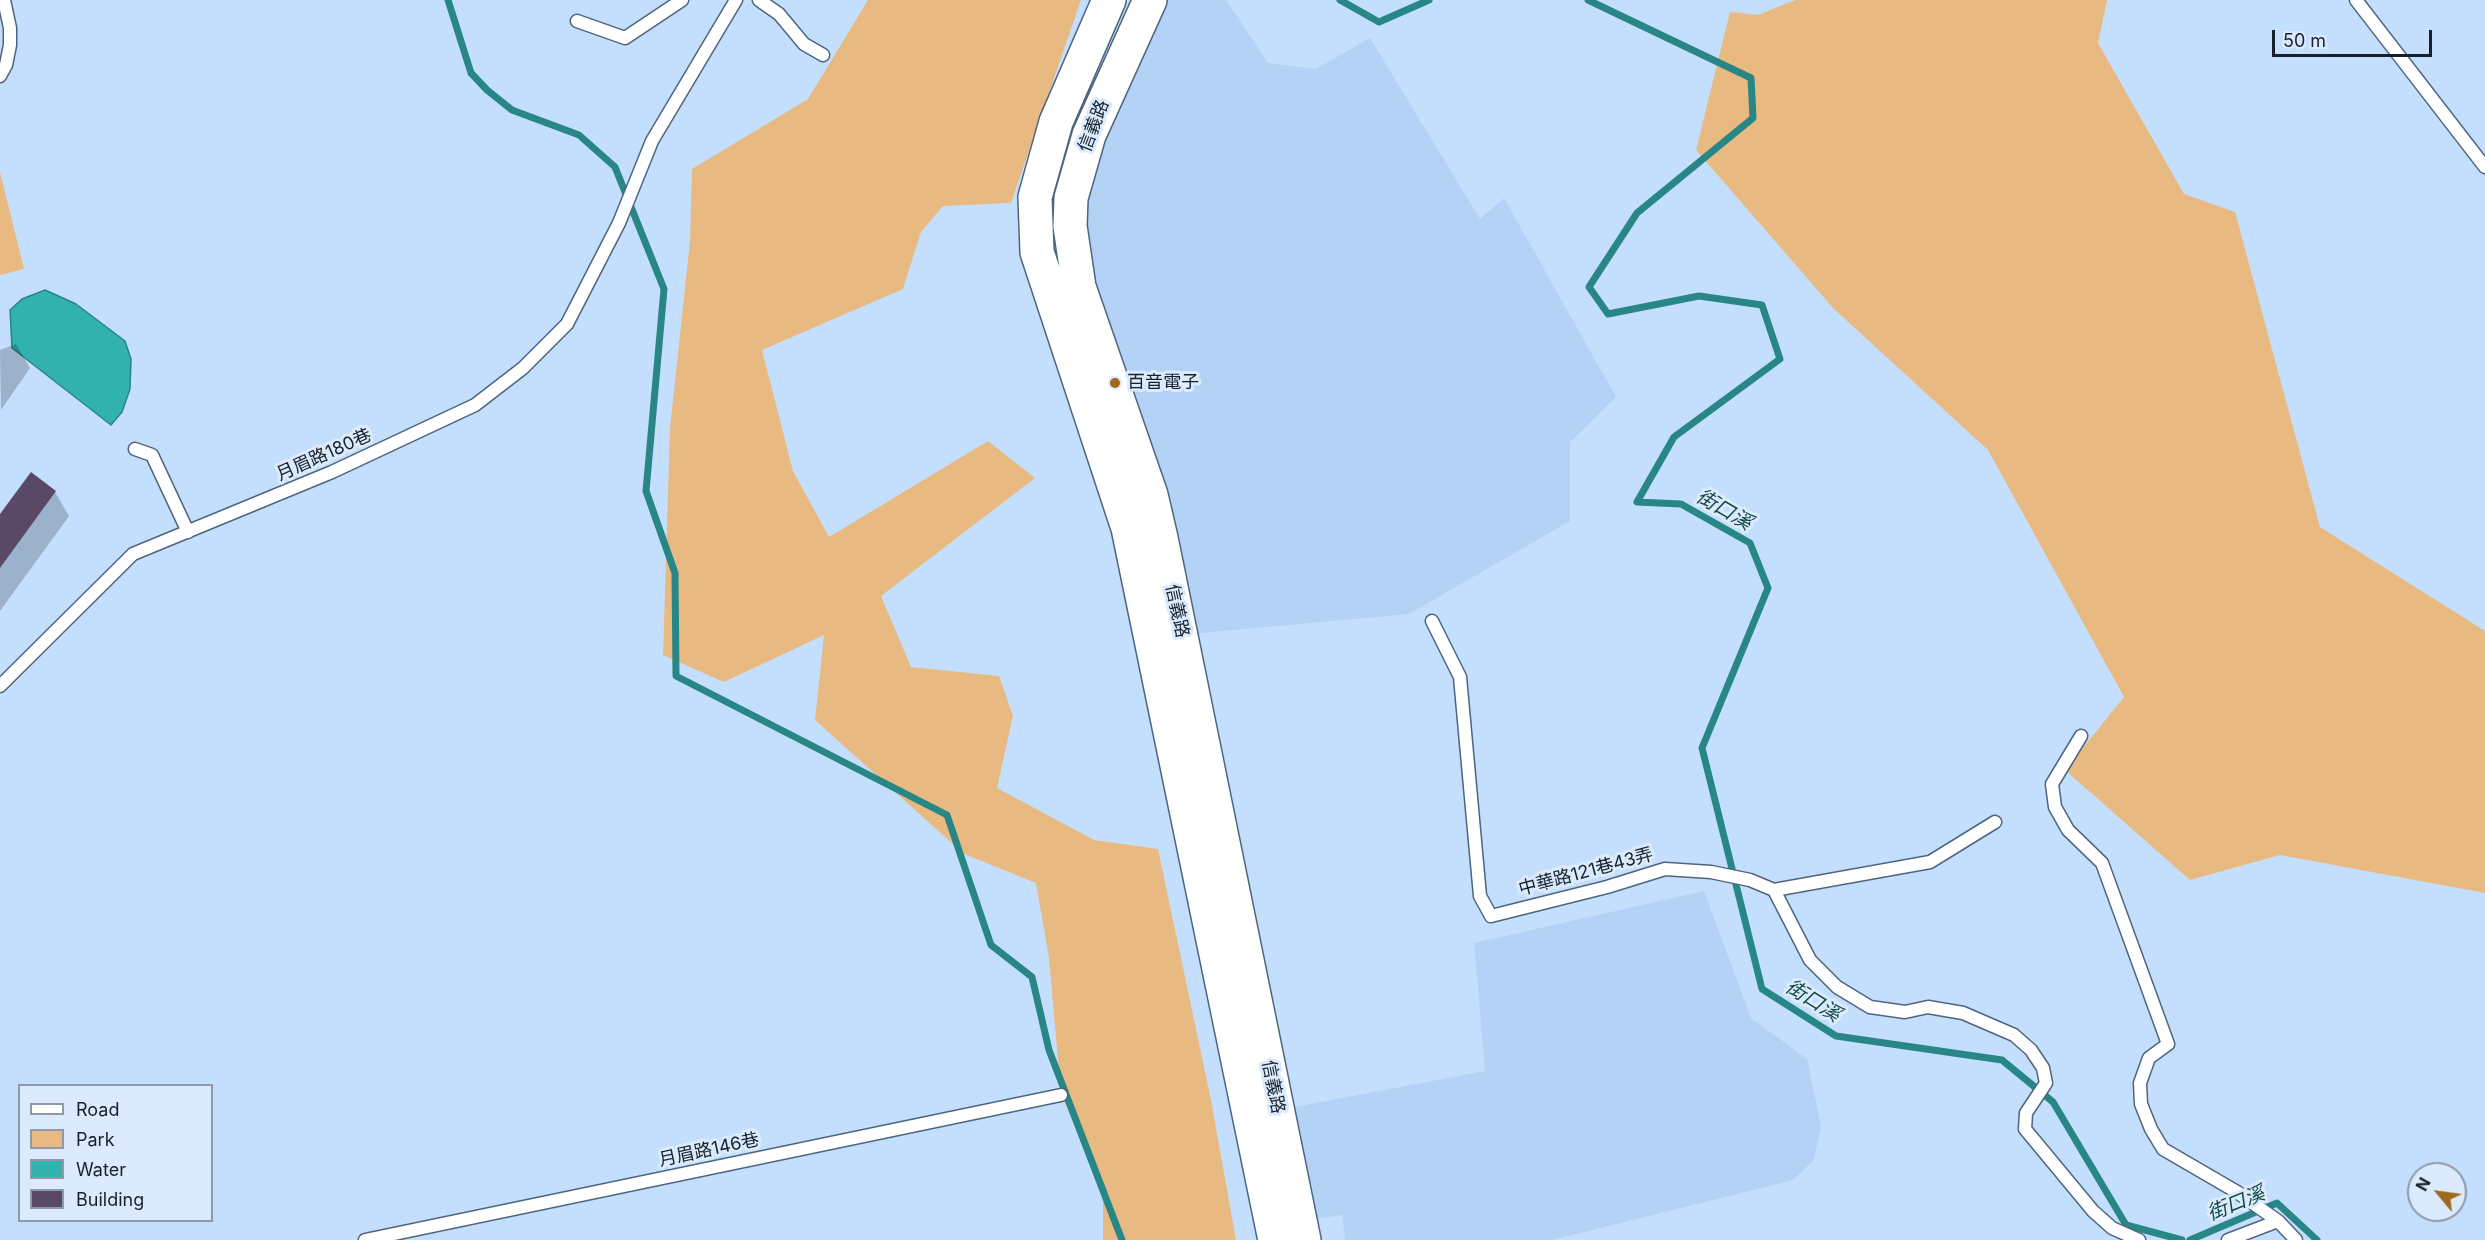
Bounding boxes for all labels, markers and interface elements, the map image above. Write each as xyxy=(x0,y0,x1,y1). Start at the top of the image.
scale bar xyxy=(2275,18,2436,56)
text: 50 m xyxy=(2283,30,2326,51)
street label: 信義路 xyxy=(1074,97,1114,155)
place label: 百音電子 xyxy=(1127,372,1199,394)
marker: 百音電子 xyxy=(1108,376,1122,390)
street label: 月眉路180巷 xyxy=(273,424,375,486)
water label: 街口溪 xyxy=(1692,485,1756,535)
street label: 信義路 xyxy=(1161,582,1193,640)
street label: 中華路121巷43弄 xyxy=(1516,844,1656,900)
water label: 街口溪 xyxy=(1781,975,1845,1027)
street label: 信義路 xyxy=(1257,1058,1289,1116)
legend xyxy=(18,1084,213,1222)
text: Road xyxy=(76,1099,119,1120)
text: Park xyxy=(76,1129,115,1150)
street label: 月眉路146巷 xyxy=(657,1129,761,1171)
text: Water xyxy=(76,1159,126,1180)
north arrow xyxy=(2407,1162,2467,1222)
text: N xyxy=(2411,1174,2435,1194)
water label: 街口溪 xyxy=(2204,1182,2268,1226)
text: Building xyxy=(76,1189,144,1210)

